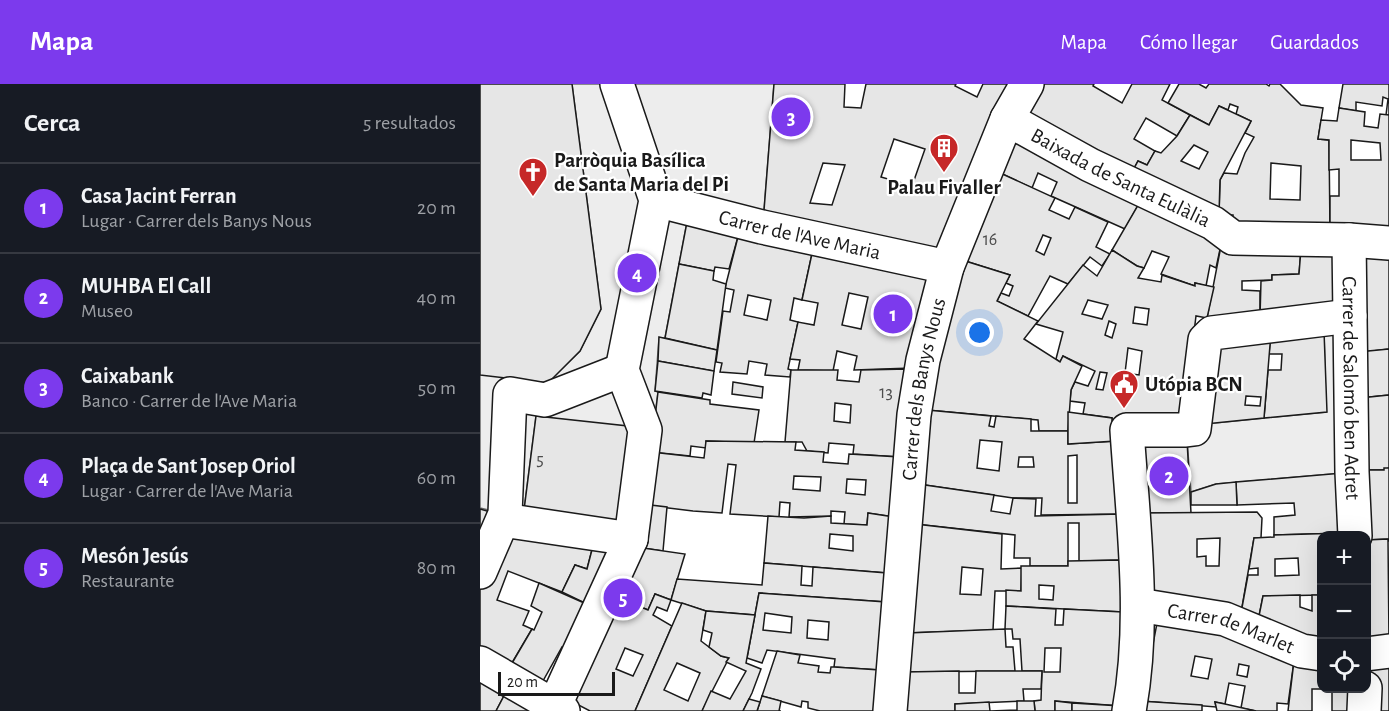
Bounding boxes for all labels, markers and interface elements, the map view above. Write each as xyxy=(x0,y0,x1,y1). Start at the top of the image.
text: Mapa xyxy=(30,28,93,56)
text: Mapa xyxy=(1061,32,1107,53)
text: Cómo llegar xyxy=(1140,32,1237,53)
text: Guardados xyxy=(1270,32,1359,53)
pin: 3 xyxy=(772,94,810,140)
text: Cerca xyxy=(24,110,81,136)
text: 5 resultados xyxy=(363,113,456,133)
street label: Baixada de Santa Eulàlia xyxy=(1027,124,1214,231)
building icon: Palau Fivaller xyxy=(928,132,960,174)
place label: Parròquia Basílica de Santa Maria del Pi xyxy=(554,150,729,195)
church icon: Parròquia Basílica de Santa Maria del Pi xyxy=(517,156,549,198)
place label: Palau Fivaller xyxy=(887,177,1001,198)
text: Casa Jacint Ferran xyxy=(81,185,237,207)
text: 1 xyxy=(40,198,47,218)
text: 20 m xyxy=(417,198,456,218)
street label: Carrer de l'Ave Maria xyxy=(717,206,883,263)
text: Lugar · Carrer dels Banys Nous xyxy=(81,211,312,231)
house number: 16 xyxy=(983,231,997,249)
pin: 4 xyxy=(618,250,656,296)
text: MUHBA El Call xyxy=(81,275,211,297)
street label: Carrer de Salomó ben Adret xyxy=(1338,276,1363,501)
text: 2 xyxy=(39,288,48,308)
text: 40 m xyxy=(417,288,456,308)
pin: 1 xyxy=(874,292,912,336)
street label: Carrer dels Banys Nous xyxy=(899,296,950,481)
text: Museo xyxy=(81,301,133,321)
your location xyxy=(965,318,994,347)
text: Caixabank xyxy=(81,365,174,387)
public building icon: Utópia BCN xyxy=(1108,368,1140,410)
place label: Utópia BCN xyxy=(1145,374,1243,395)
text: 3 xyxy=(39,378,48,398)
text: 50 m xyxy=(418,378,456,398)
house number: 13 xyxy=(879,384,893,402)
text: Banco · Carrer de l'Ave Maria xyxy=(81,391,297,411)
house number: 5 xyxy=(536,451,544,469)
pin: 2 xyxy=(1150,454,1188,498)
text: Plaça de Sant Josep Oriol xyxy=(81,455,296,477)
text: 4 xyxy=(38,468,49,488)
text: 60 m xyxy=(417,468,456,488)
text: Lugar · Carrer de l'Ave Maria xyxy=(81,481,293,501)
map controls xyxy=(1317,531,1371,693)
button: + xyxy=(1317,531,1371,585)
text: Mesón Jesús xyxy=(81,545,188,567)
text: 5 xyxy=(39,558,48,578)
text: 80 m xyxy=(417,558,456,578)
text: Restaurante xyxy=(81,571,175,591)
pin: 5 xyxy=(604,576,642,620)
button: − xyxy=(1317,585,1371,639)
street label: Carrer de Marlet xyxy=(1166,600,1297,658)
button: locate xyxy=(1317,639,1371,693)
scale bar xyxy=(498,669,615,696)
text: 20 m xyxy=(507,674,538,690)

